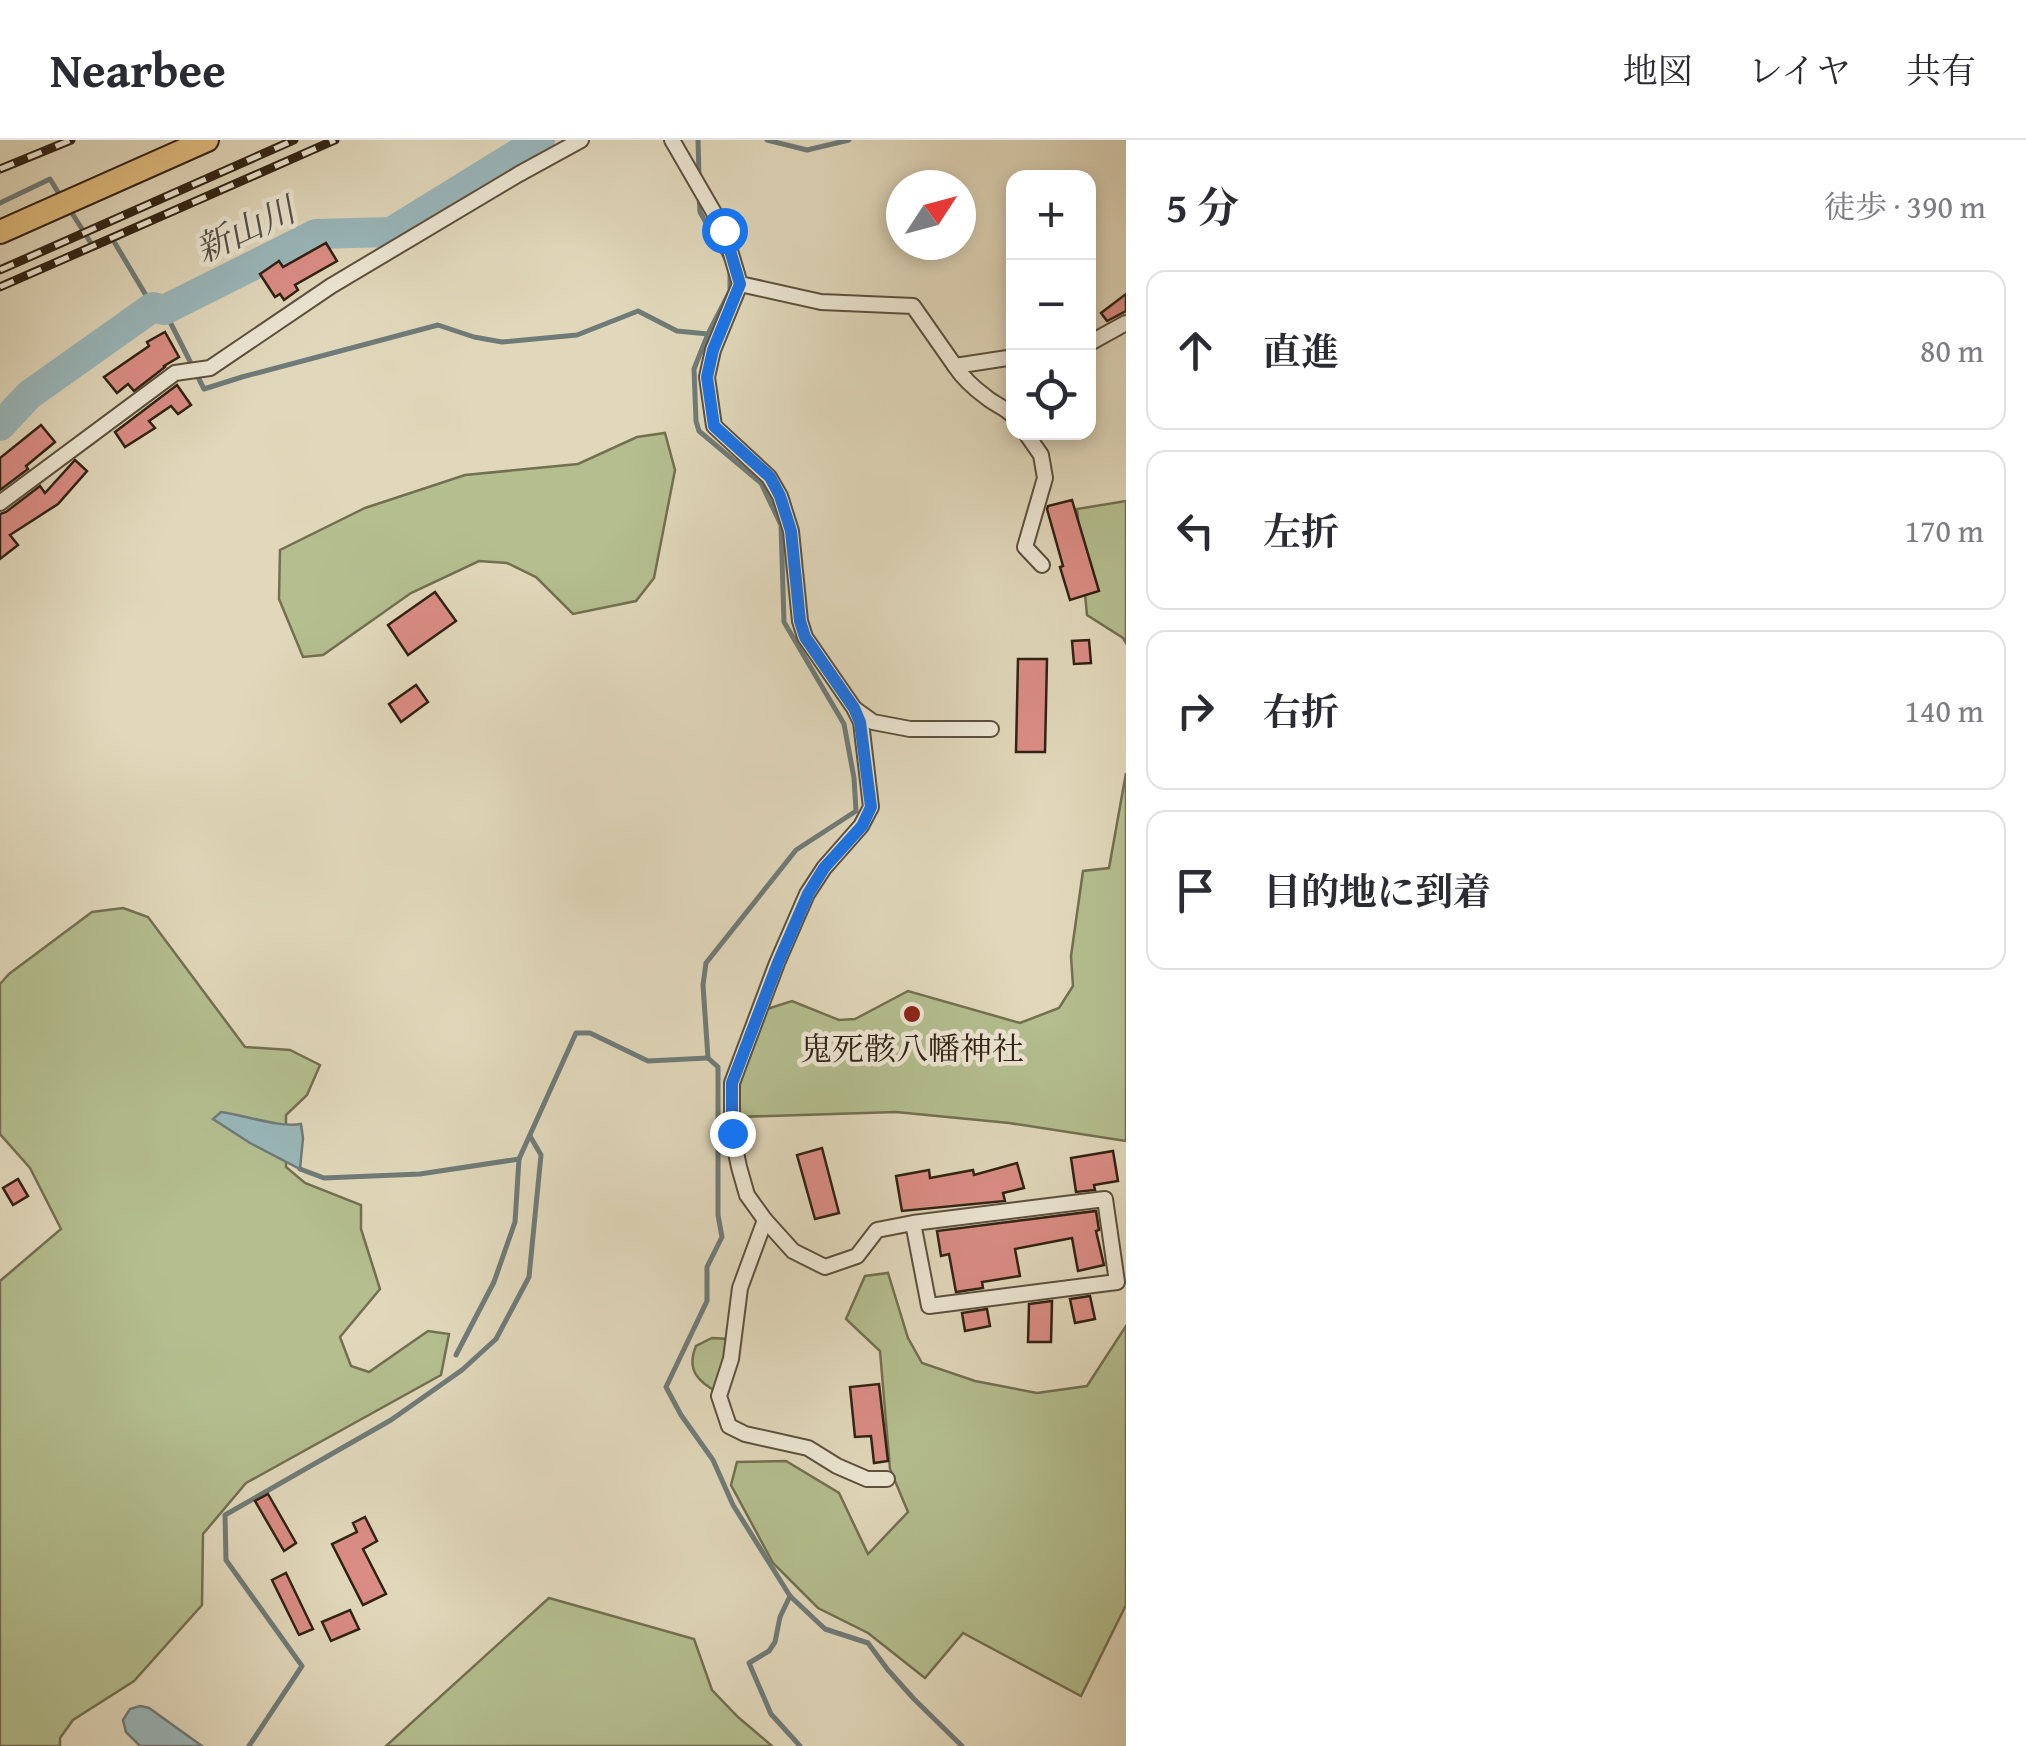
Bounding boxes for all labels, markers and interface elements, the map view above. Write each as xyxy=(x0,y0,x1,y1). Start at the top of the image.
text: Nearbee xyxy=(50,34,226,105)
text: 地図 xyxy=(1623,45,1693,96)
text: レイヤ xyxy=(1748,45,1851,96)
text: 共有 xyxy=(1906,45,1976,96)
north arrow xyxy=(886,170,976,260)
map controls xyxy=(1006,170,1096,440)
button: + xyxy=(1006,170,1096,260)
text: 5 分 xyxy=(1166,176,1239,237)
water label: 新山川 xyxy=(186,183,307,275)
text: 徒歩 · 390 m xyxy=(1823,183,1986,230)
route start xyxy=(702,208,748,254)
button: − xyxy=(1006,260,1096,350)
icon: ahead xyxy=(1168,323,1223,378)
text: 直進 xyxy=(1263,323,1339,379)
text: 80 m xyxy=(1920,327,1984,374)
button: locate xyxy=(1006,350,1096,440)
icon: left xyxy=(1168,503,1223,558)
text: 左折 xyxy=(1263,503,1339,559)
text: 170 m xyxy=(1905,507,1984,554)
icon: right xyxy=(1168,683,1223,738)
text: 右折 xyxy=(1263,683,1339,739)
text: 140 m xyxy=(1905,687,1984,734)
icon: arrive xyxy=(1168,863,1223,918)
text: 目的地に到着 xyxy=(1263,863,1491,919)
marker: 鬼死骸八幡神社 xyxy=(901,1003,923,1025)
place label: 鬼死骸八幡神社 xyxy=(800,1025,1024,1072)
route end xyxy=(710,1111,756,1157)

